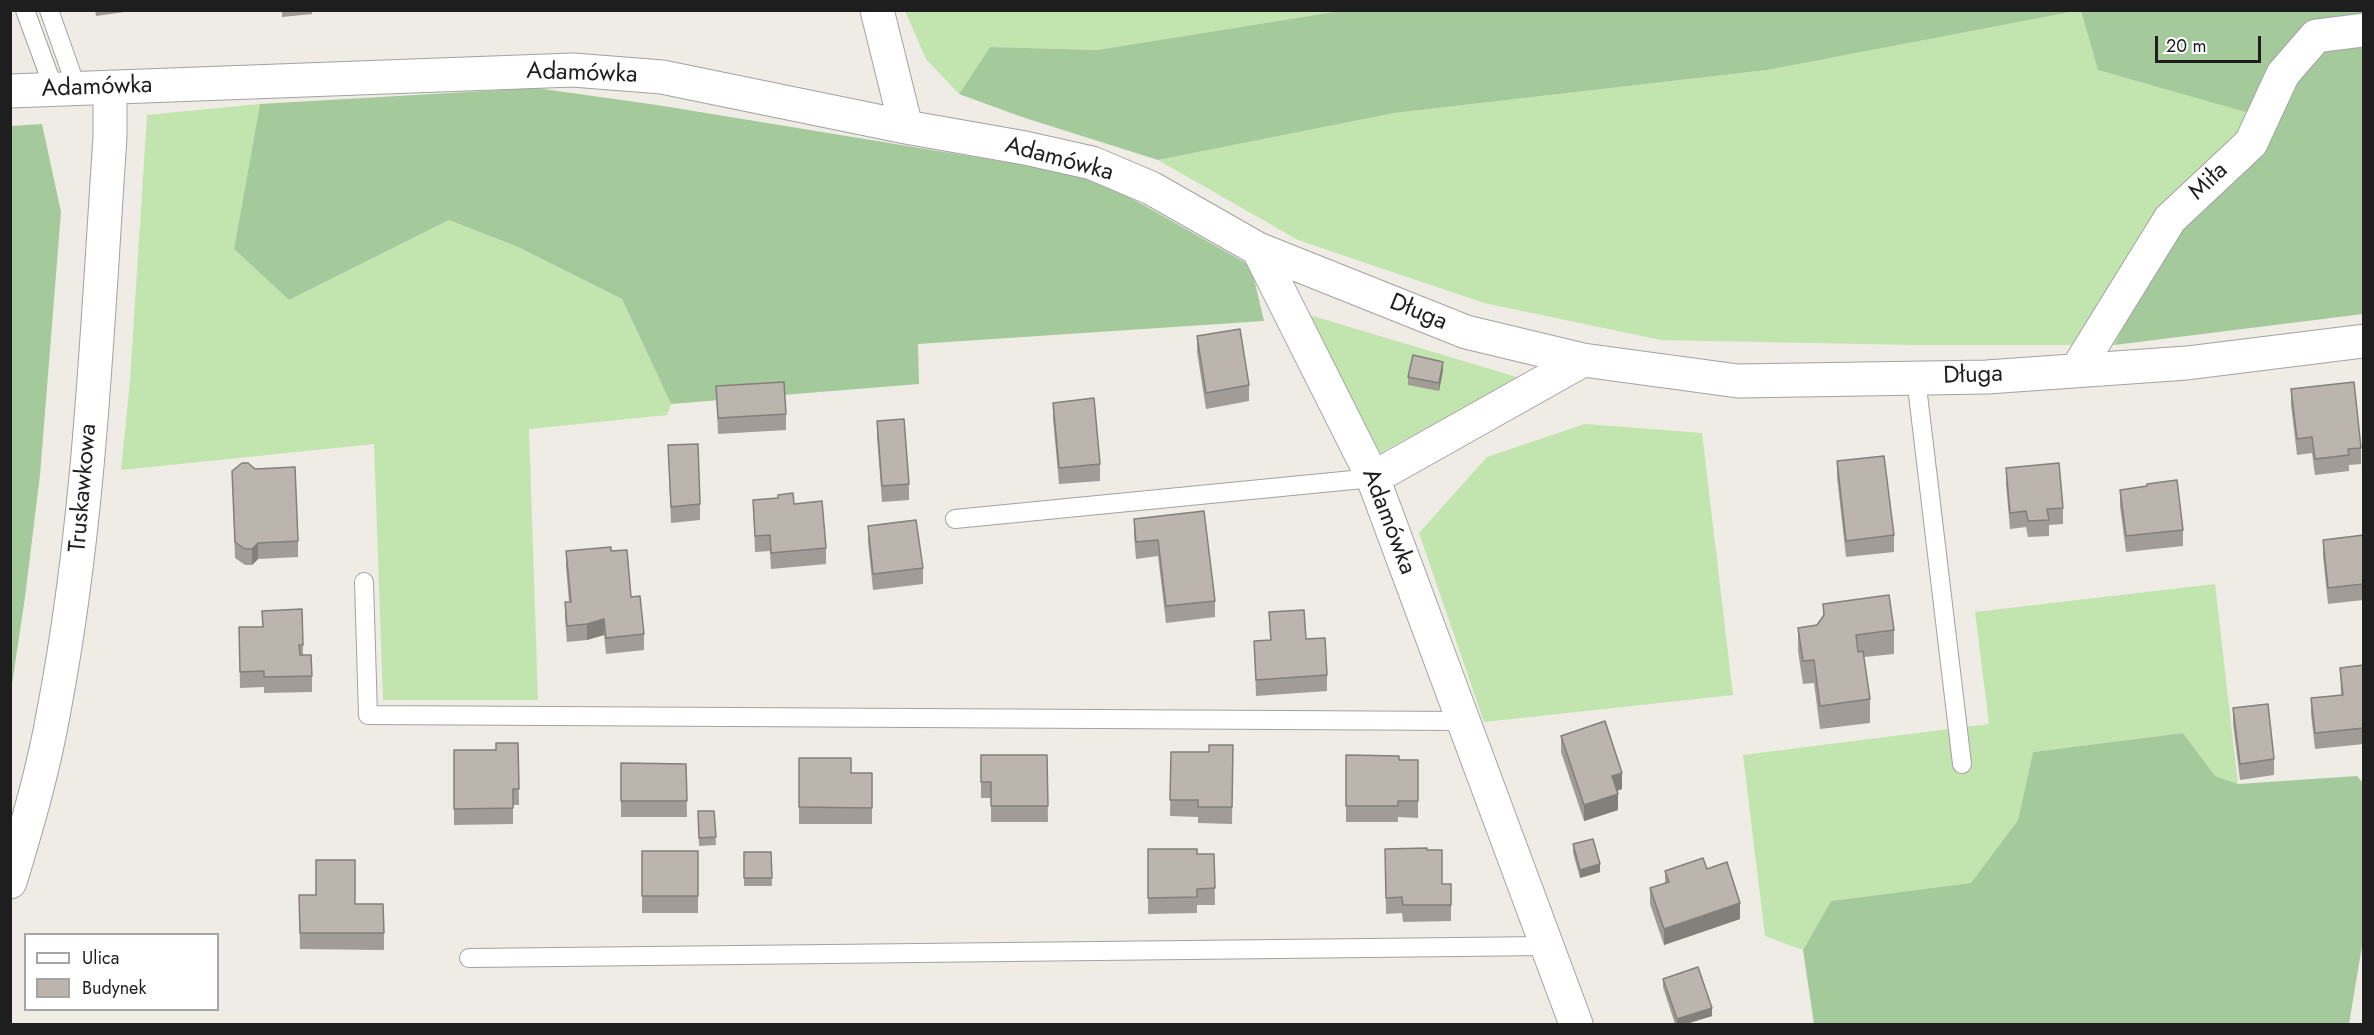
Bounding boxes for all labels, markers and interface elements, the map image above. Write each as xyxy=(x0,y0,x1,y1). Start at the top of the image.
scale bar xyxy=(2158,24,2264,62)
text: 20 m xyxy=(2166,33,2206,59)
street label: Adamówka xyxy=(526,58,638,90)
street label: Adamówka xyxy=(41,72,153,104)
street label: Adamówka xyxy=(1002,132,1116,188)
street label: Miła xyxy=(2184,157,2234,207)
street label: Długa xyxy=(1385,288,1451,338)
street label: Długa xyxy=(1943,361,2003,391)
street label: Truskawkowa xyxy=(64,423,104,553)
street label: Adamówka xyxy=(1355,465,1421,579)
legend xyxy=(24,933,219,1011)
text: Ulica xyxy=(82,945,119,971)
text: Budynek xyxy=(82,975,146,1001)

